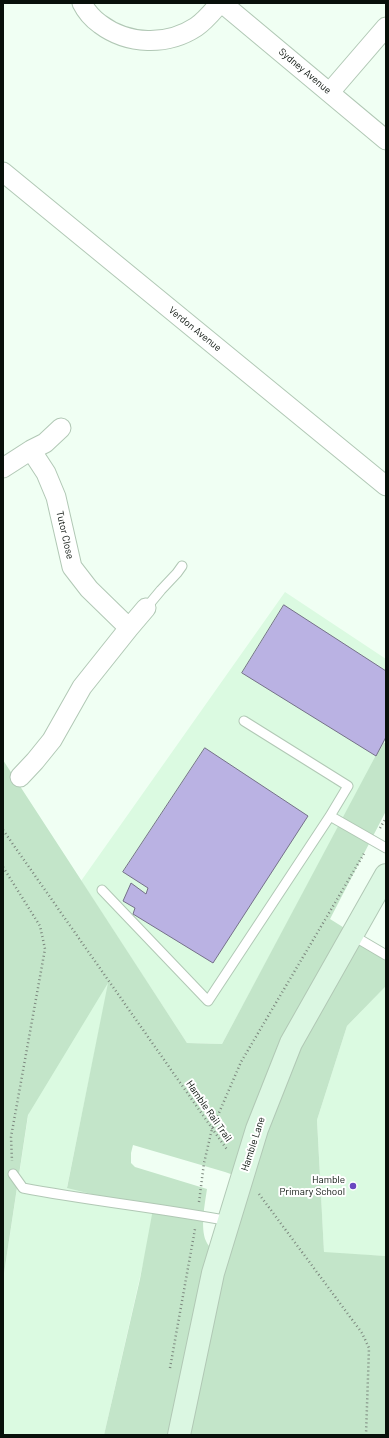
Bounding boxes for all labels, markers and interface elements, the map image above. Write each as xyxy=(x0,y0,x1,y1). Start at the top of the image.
street label: Sydney Avenue xyxy=(276,46,334,96)
street label: Verdon Avenue xyxy=(166,304,224,354)
street label: Tutor Close xyxy=(54,510,76,560)
street label: Hamble Rail Trail xyxy=(183,1078,235,1144)
street label: Hamble Lane xyxy=(239,1115,267,1173)
place label: Hamble Primary School xyxy=(279,1174,345,1198)
marker: Hamble Primary School xyxy=(348,1181,358,1191)

